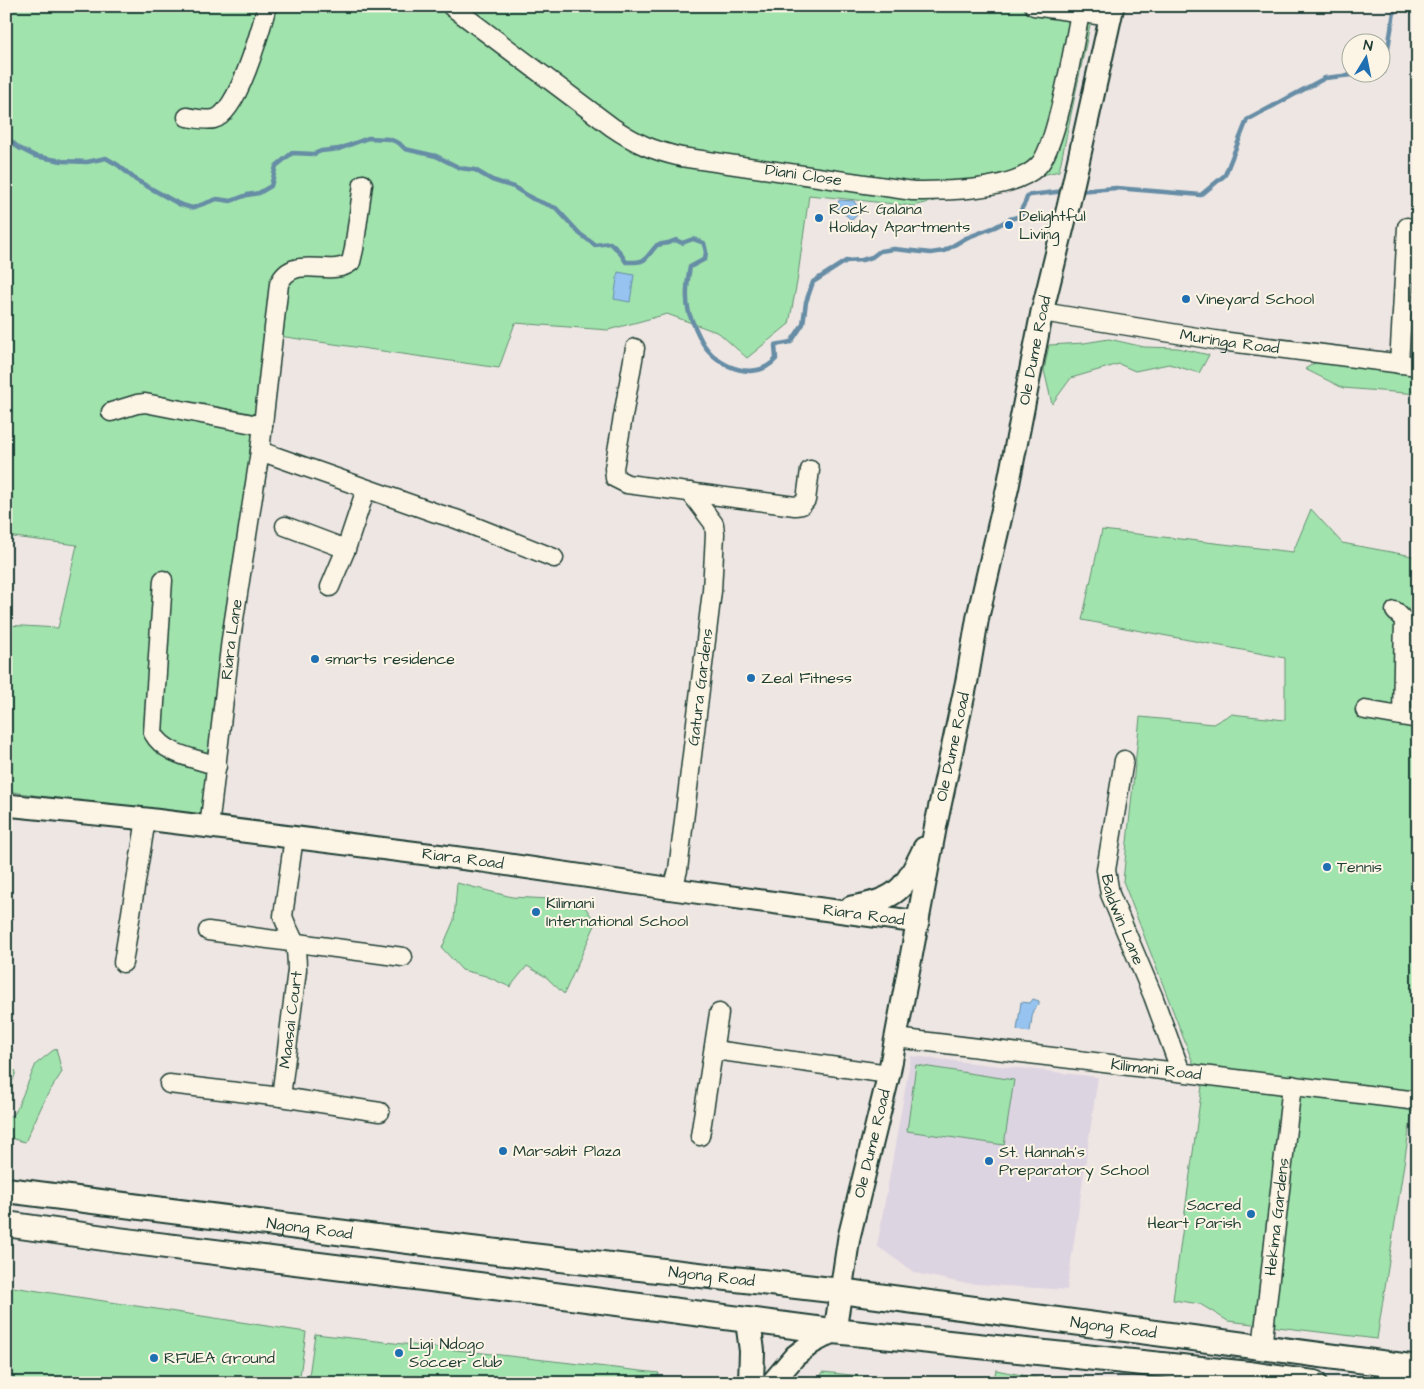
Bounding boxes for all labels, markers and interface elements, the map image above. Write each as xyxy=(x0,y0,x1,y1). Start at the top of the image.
north arrow xyxy=(1342,32,1392,82)
text: N xyxy=(1362,36,1374,57)
street label: Diani Close xyxy=(764,158,844,191)
place label: Rock Galana Holiday Apartments xyxy=(829,198,970,239)
place label: Delightful Living xyxy=(1019,205,1086,246)
marker: Rock Galana Holiday Apartments xyxy=(813,212,825,224)
marker: Delightful Living xyxy=(1003,219,1015,231)
place label: Vineyard School xyxy=(1196,288,1314,311)
street label: Ole Dume Road xyxy=(1013,293,1057,407)
marker: Vineyard School xyxy=(1180,293,1192,305)
street label: Muringa Road xyxy=(1178,324,1281,359)
street label: Riara Lane xyxy=(215,597,248,681)
street label: Gatura Gardens xyxy=(682,627,718,747)
place label: smarts residence xyxy=(325,648,455,670)
marker: smarts residence xyxy=(309,653,321,665)
place label: Zeal Fitness xyxy=(761,667,852,689)
marker: Zeal Fitness xyxy=(745,672,757,684)
street label: Ole Dume Road xyxy=(930,690,975,803)
street label: Riara Road xyxy=(421,842,505,875)
place label: Tennis xyxy=(1337,856,1382,878)
marker: Tennis xyxy=(1321,861,1333,873)
street label: Baldwin Lane xyxy=(1096,873,1150,969)
place label: Kilimani International School xyxy=(546,892,688,932)
street label: Riara Road xyxy=(822,898,906,931)
marker: Kilimani International School xyxy=(530,906,542,918)
street label: Maasai Court xyxy=(274,969,308,1070)
street label: Kilimani Road xyxy=(1110,1053,1203,1086)
street label: Ole Dume Road xyxy=(848,1087,896,1200)
place label: Marsabit Plaza xyxy=(513,1140,621,1162)
place label: St. Hannah's Preparatory School xyxy=(999,1141,1149,1182)
marker: Marsabit Plaza xyxy=(497,1145,509,1157)
marker: St. Hannah's Preparatory School xyxy=(983,1155,995,1167)
street label: Hekima Gardens xyxy=(1259,1157,1295,1277)
place label: Sacred Heart Parish xyxy=(1147,1194,1241,1234)
marker: Sacred Heart Parish xyxy=(1245,1208,1257,1220)
street label: Ngong Road xyxy=(265,1212,354,1245)
street label: Ngong Road xyxy=(667,1261,756,1292)
street label: Ngong Road xyxy=(1069,1311,1158,1344)
place label: Ligi Ndogo Soccer club xyxy=(409,1333,502,1373)
place label: RFUEA Ground xyxy=(164,1347,275,1369)
marker: Ligi Ndogo Soccer club xyxy=(393,1347,405,1359)
marker: RFUEA Ground xyxy=(148,1352,160,1364)

